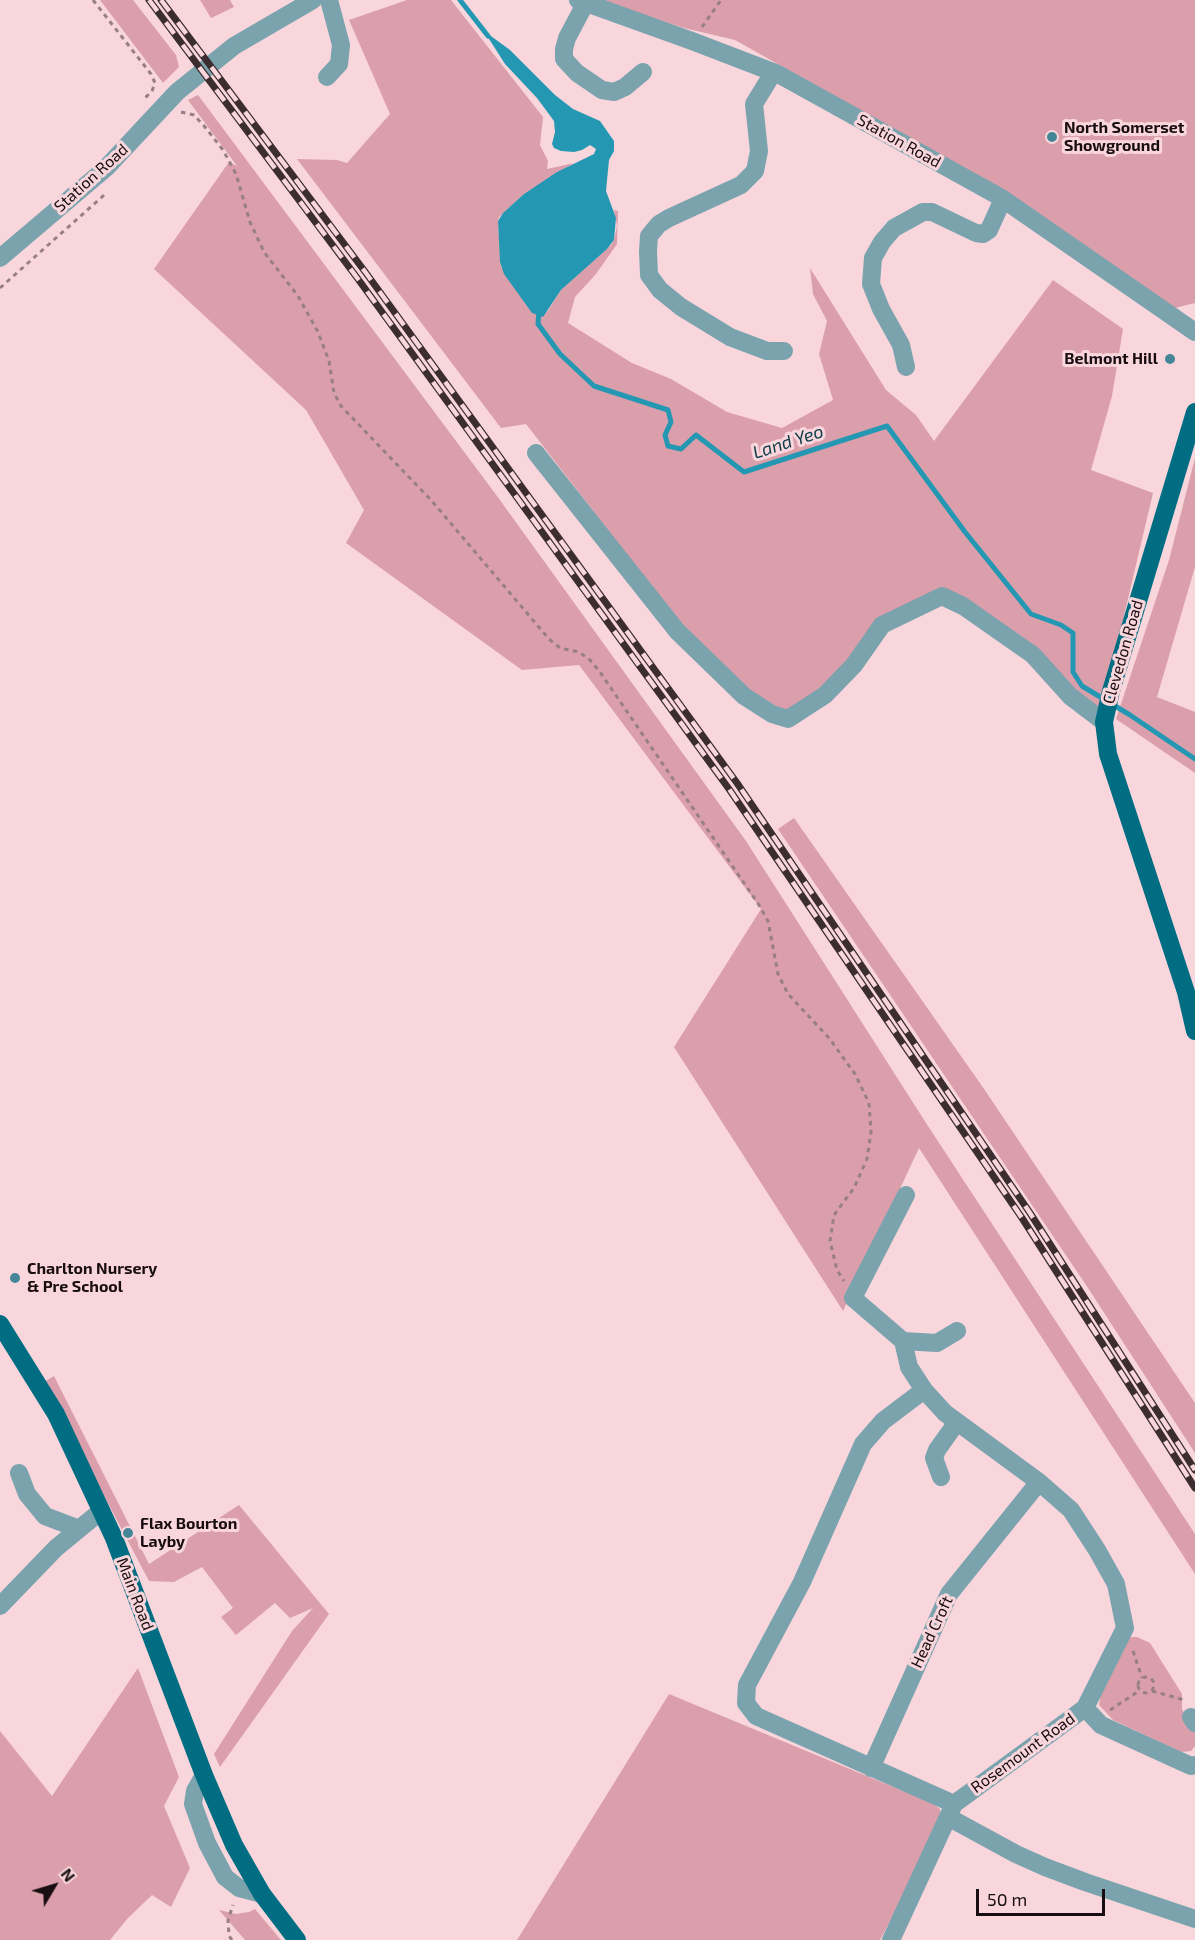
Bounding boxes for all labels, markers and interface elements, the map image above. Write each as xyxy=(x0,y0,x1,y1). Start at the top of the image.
street label: Station Road xyxy=(854,110,944,172)
place label: North Somerset Showground xyxy=(1064,118,1184,156)
marker: North Somerset Showground xyxy=(1045,130,1059,144)
street label: Station Road xyxy=(50,140,132,216)
place label: Belmont Hill xyxy=(1064,349,1158,369)
marker: Belmont Hill xyxy=(1163,352,1177,366)
water label: Land Yeo xyxy=(750,420,826,464)
street label: Clevedon Road xyxy=(1099,598,1147,706)
place label: Charlton Nursery & Pre School xyxy=(27,1259,157,1297)
marker: Charlton Nursery & Pre School xyxy=(8,1271,22,1285)
place label: Flax Bourton Layby xyxy=(140,1514,237,1552)
marker: Flax Bourton Layby xyxy=(121,1526,135,1540)
street label: Main Road xyxy=(112,1555,158,1633)
street label: Head Croft xyxy=(907,1593,957,1671)
street label: Rosemount Road xyxy=(967,1709,1079,1797)
north arrow xyxy=(24,1856,84,1916)
text: N xyxy=(58,1864,80,1885)
scale bar xyxy=(979,1877,1108,1915)
text: 50 m xyxy=(987,1888,1027,1910)

